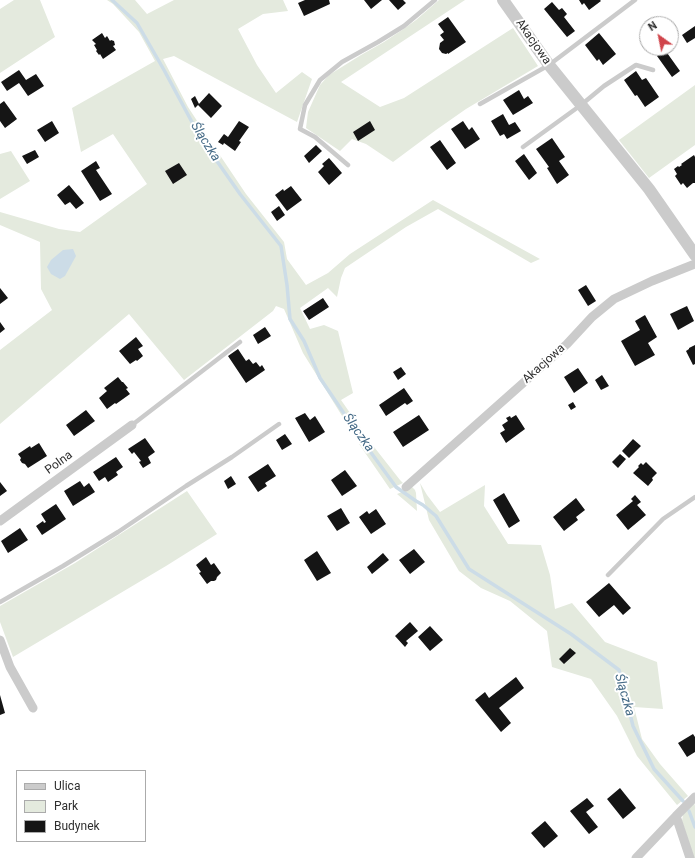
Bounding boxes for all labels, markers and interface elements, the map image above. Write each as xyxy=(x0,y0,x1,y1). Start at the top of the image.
north arrow xyxy=(639,16,679,56)
street label: Akacjowa xyxy=(512,17,554,67)
text: N xyxy=(646,19,660,34)
water label: Ślączka xyxy=(187,119,223,165)
street label: Akacjowa xyxy=(520,341,568,387)
water label: Ślączka xyxy=(339,411,377,455)
street label: Polna xyxy=(42,448,76,478)
water label: Ślączka xyxy=(611,672,637,718)
legend xyxy=(16,770,146,842)
text: Ulica xyxy=(54,779,80,793)
text: Park xyxy=(54,799,78,813)
text: Budynek xyxy=(54,819,100,833)

